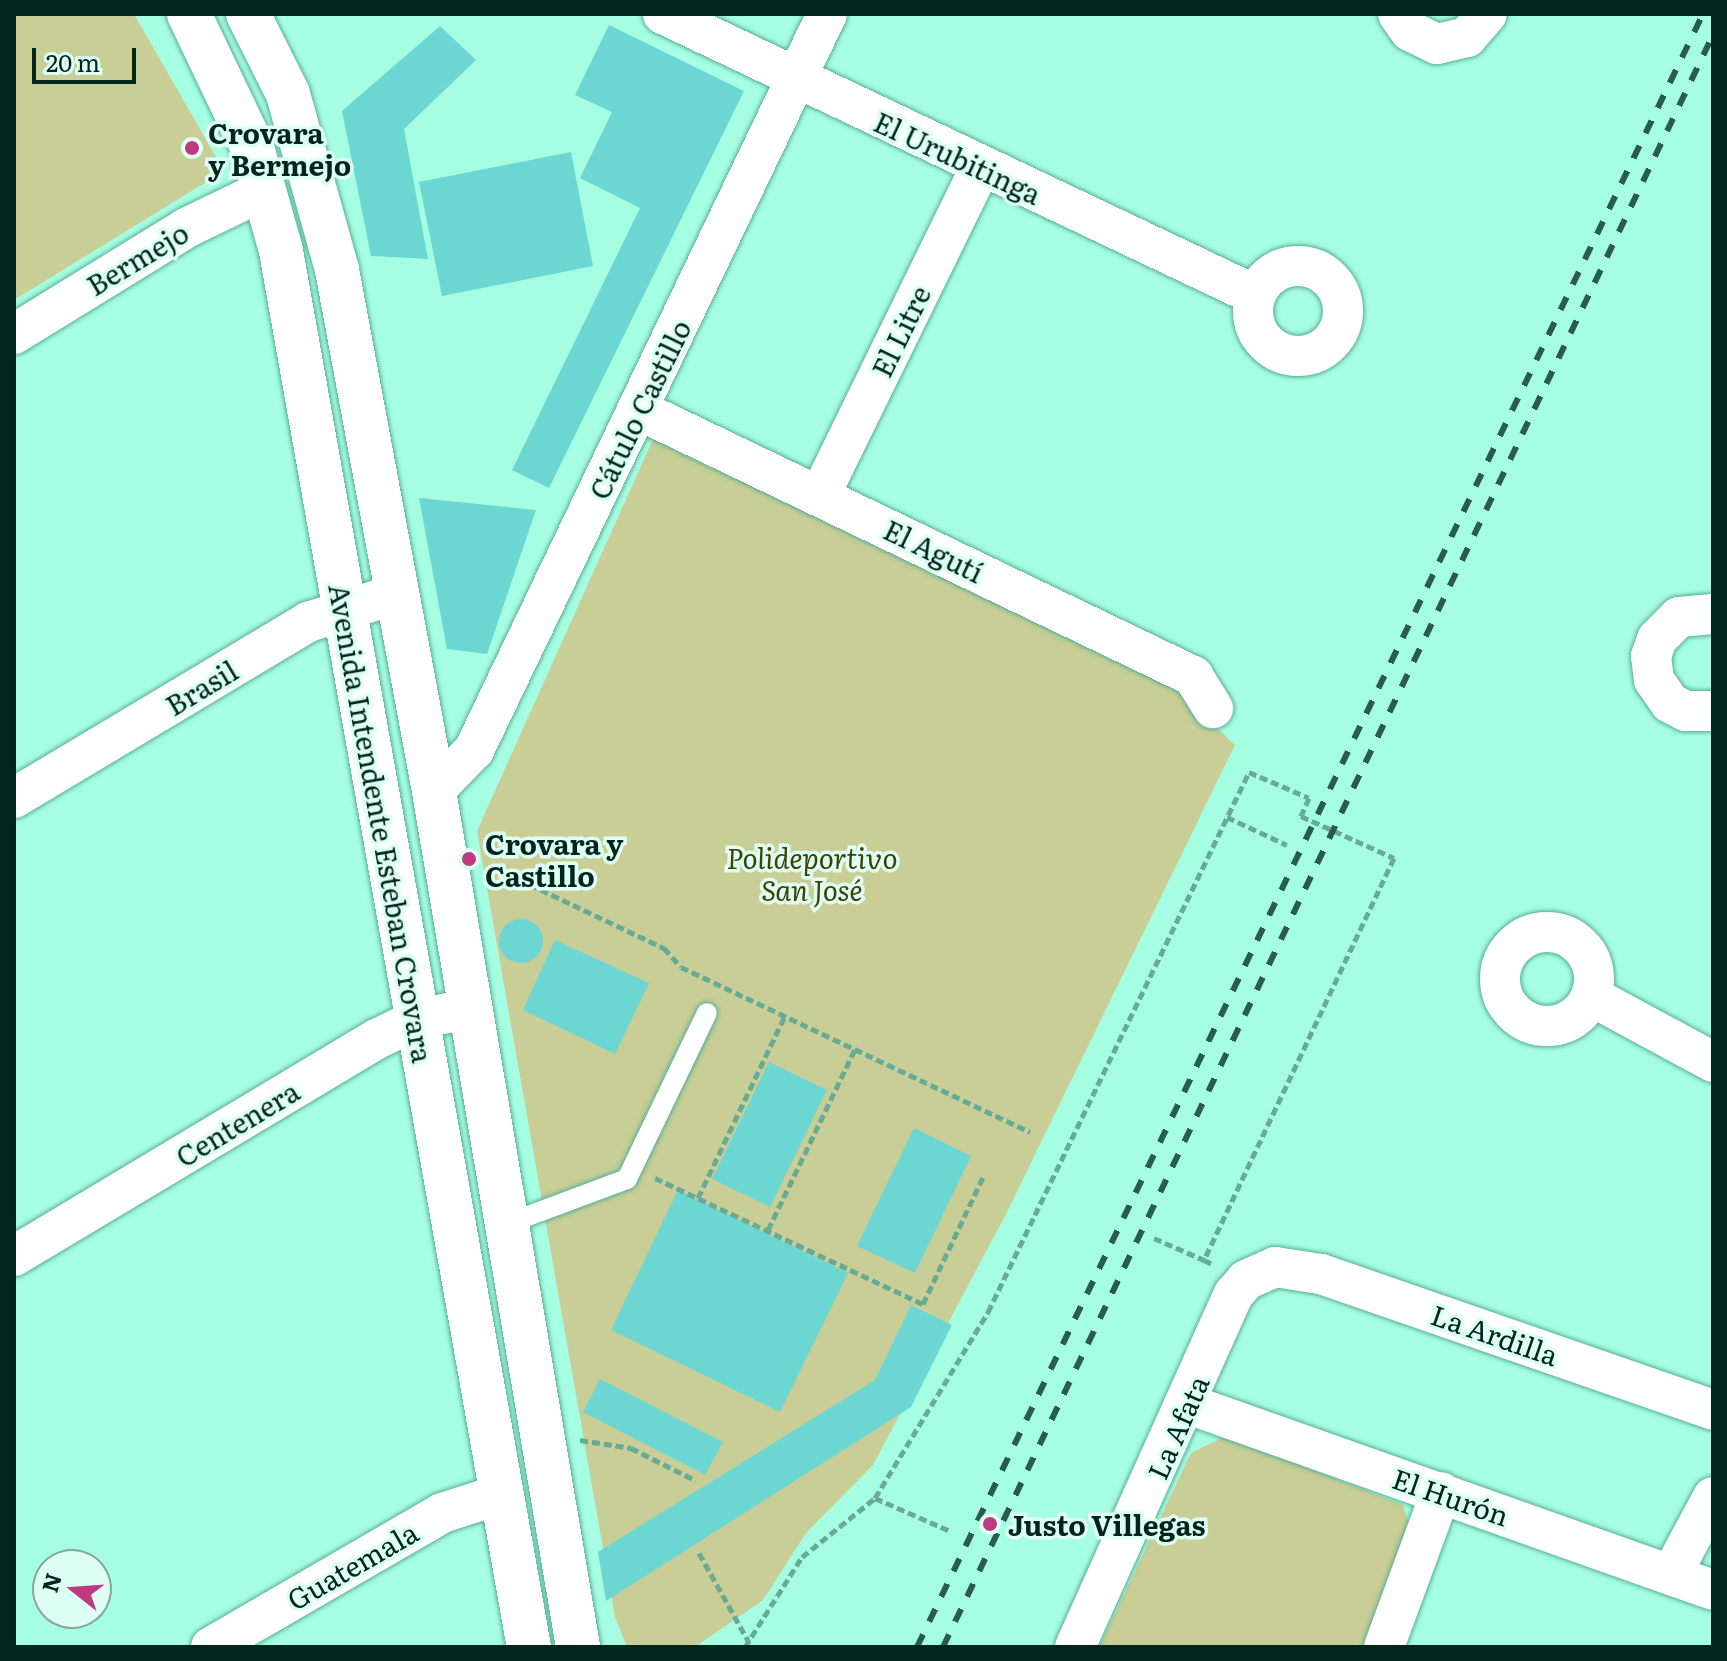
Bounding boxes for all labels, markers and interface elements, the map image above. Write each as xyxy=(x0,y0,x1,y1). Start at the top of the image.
scale bar xyxy=(36,32,140,82)
text: 20 m xyxy=(46,44,100,79)
street label: El Urubitinga xyxy=(869,104,1047,210)
place label: Crovara y Bermejo xyxy=(208,115,351,181)
marker: Crovara y Bermejo xyxy=(183,139,201,157)
street label: Bermejo xyxy=(80,215,194,301)
street label: El Litre xyxy=(864,280,936,382)
street label: Cátulo Castillo xyxy=(581,314,697,504)
street label: El Agutí xyxy=(879,512,989,588)
street label: Avenida Intendente Esteban Crovara xyxy=(323,581,441,1065)
street label: Brasil xyxy=(159,653,243,721)
place label: Crovara y Castillo xyxy=(485,826,623,892)
park label: Polideportivo San José xyxy=(726,840,898,906)
marker: Crovara y Castillo xyxy=(460,850,478,868)
street label: Centenera xyxy=(169,1073,305,1173)
street label: La Ardilla xyxy=(1427,1297,1563,1371)
street label: La Afata xyxy=(1139,1370,1215,1484)
street label: El Hurón xyxy=(1388,1460,1514,1532)
place label: Justo Villegas xyxy=(1008,1507,1205,1541)
marker: Justo Villegas xyxy=(979,1513,1001,1535)
street label: Guatemala xyxy=(281,1514,423,1616)
north arrow xyxy=(32,1549,112,1629)
text: N xyxy=(32,1569,69,1596)

